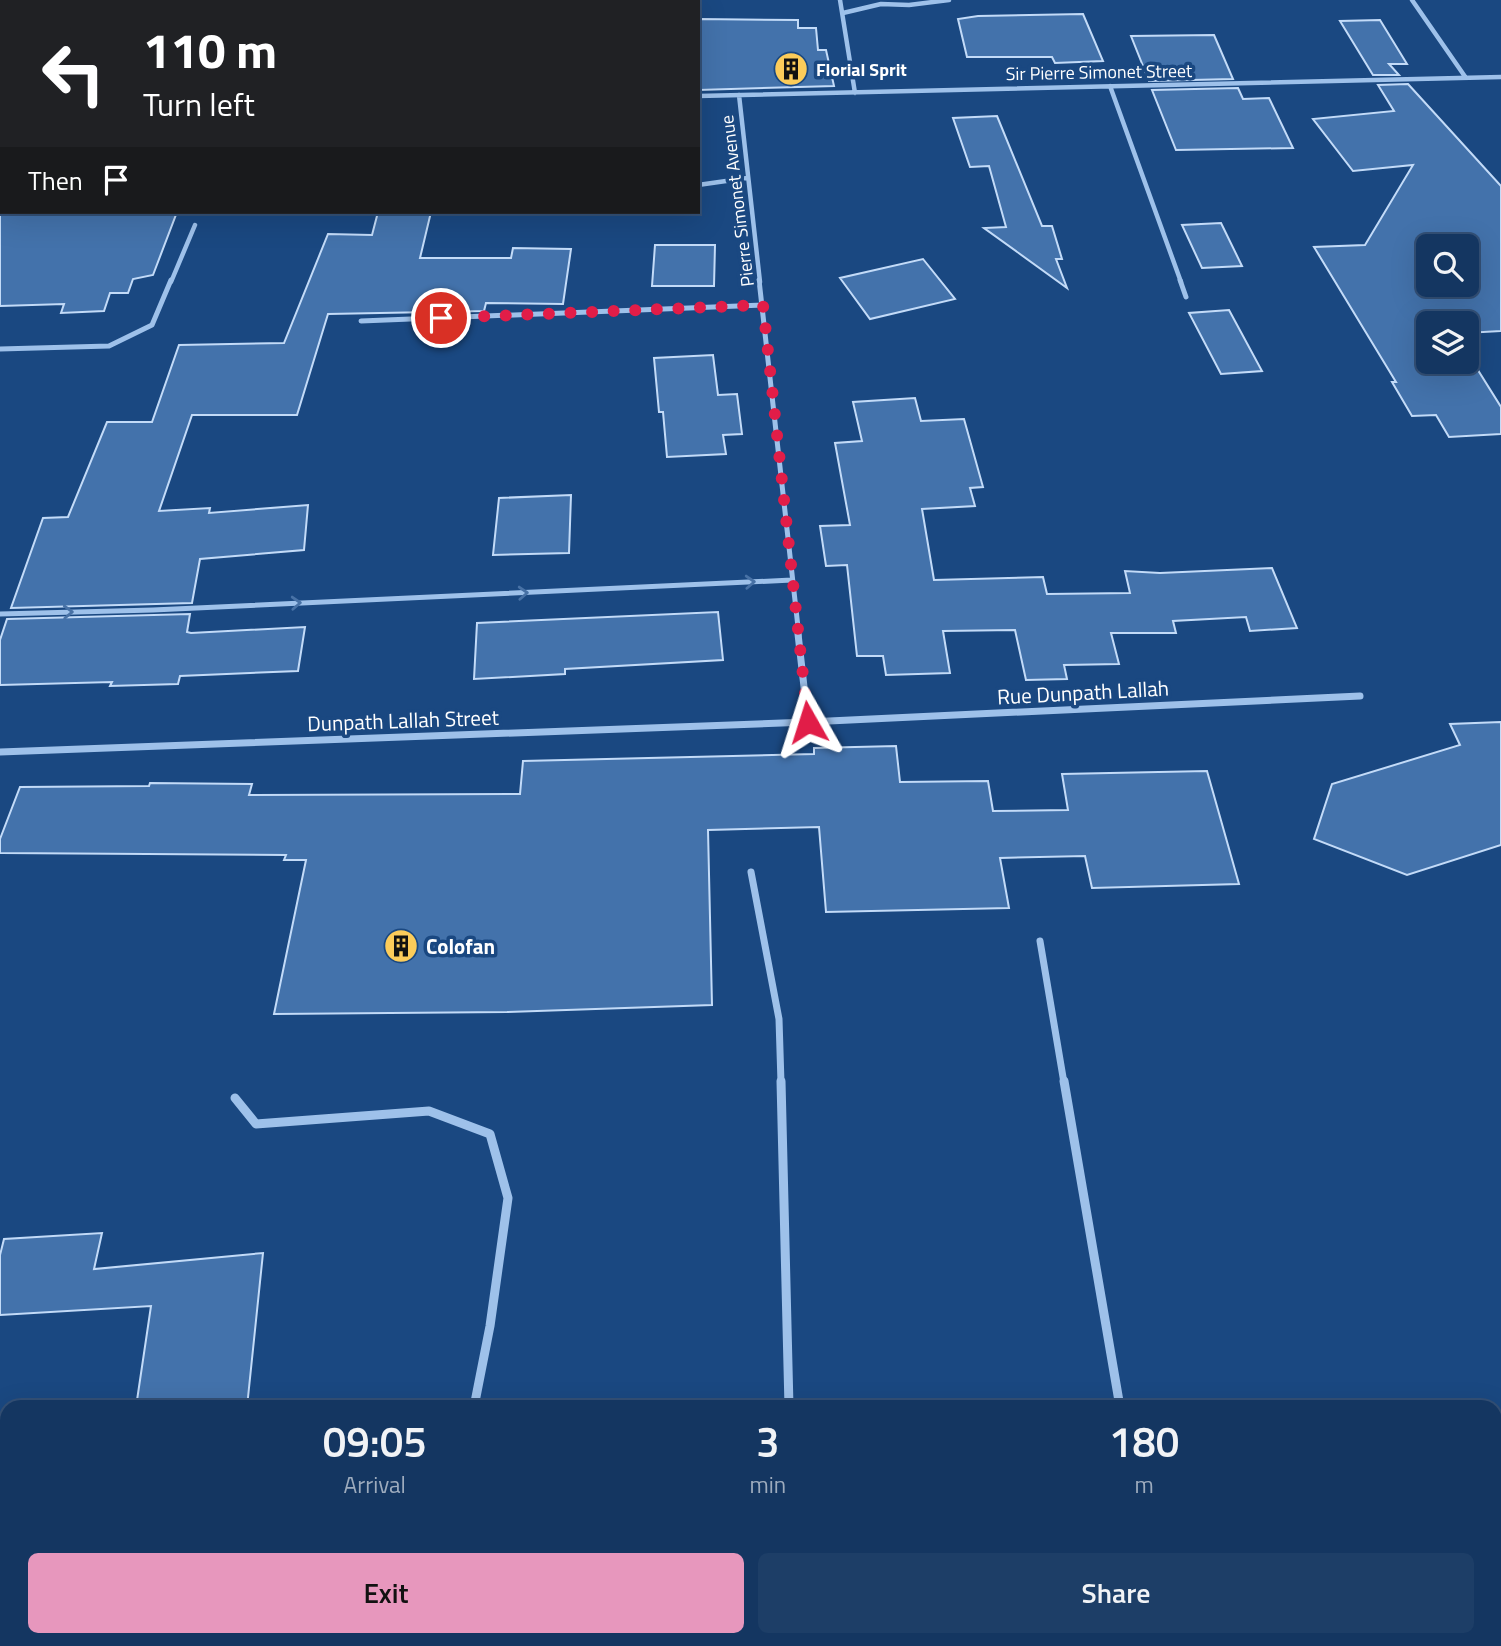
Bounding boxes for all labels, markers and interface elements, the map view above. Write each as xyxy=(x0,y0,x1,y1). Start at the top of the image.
text: 110 m xyxy=(143,12,277,87)
icon: left xyxy=(28,28,119,119)
building icon: Florial Sprit xyxy=(772,50,810,88)
place label: Florial Sprit xyxy=(816,56,907,83)
street label: Sir Pierre Simonet Street xyxy=(1005,57,1193,87)
text: Turn left xyxy=(143,80,255,128)
street label: Pierre Simonet Avenue xyxy=(713,114,761,288)
text: Then xyxy=(28,161,83,200)
icon: arrive xyxy=(97,161,135,199)
map controls xyxy=(1416,234,1479,374)
button: search xyxy=(1416,234,1479,297)
pin xyxy=(411,288,471,348)
icon: arrive xyxy=(422,299,460,337)
button: layers xyxy=(1416,311,1479,374)
one-way arrow xyxy=(745,575,756,590)
one-way arrow xyxy=(518,585,529,600)
one-way arrow xyxy=(290,596,301,611)
one-way arrow xyxy=(63,605,74,620)
street label: Rue Dunpath Lallah xyxy=(996,672,1170,712)
position arrow xyxy=(771,685,845,759)
street label: Dunpath Lallah Street xyxy=(307,701,500,739)
building icon: Colofan xyxy=(382,927,420,965)
place label: Colofan xyxy=(426,930,495,962)
text: 09:05 xyxy=(323,1409,427,1473)
text: 3 xyxy=(756,1409,780,1473)
text: 180 xyxy=(1109,1409,1179,1473)
text: Arrival xyxy=(344,1467,406,1502)
text: min xyxy=(749,1467,786,1502)
text: m xyxy=(1134,1467,1154,1502)
button: Exit xyxy=(28,1553,744,1633)
button: Share xyxy=(758,1553,1474,1633)

